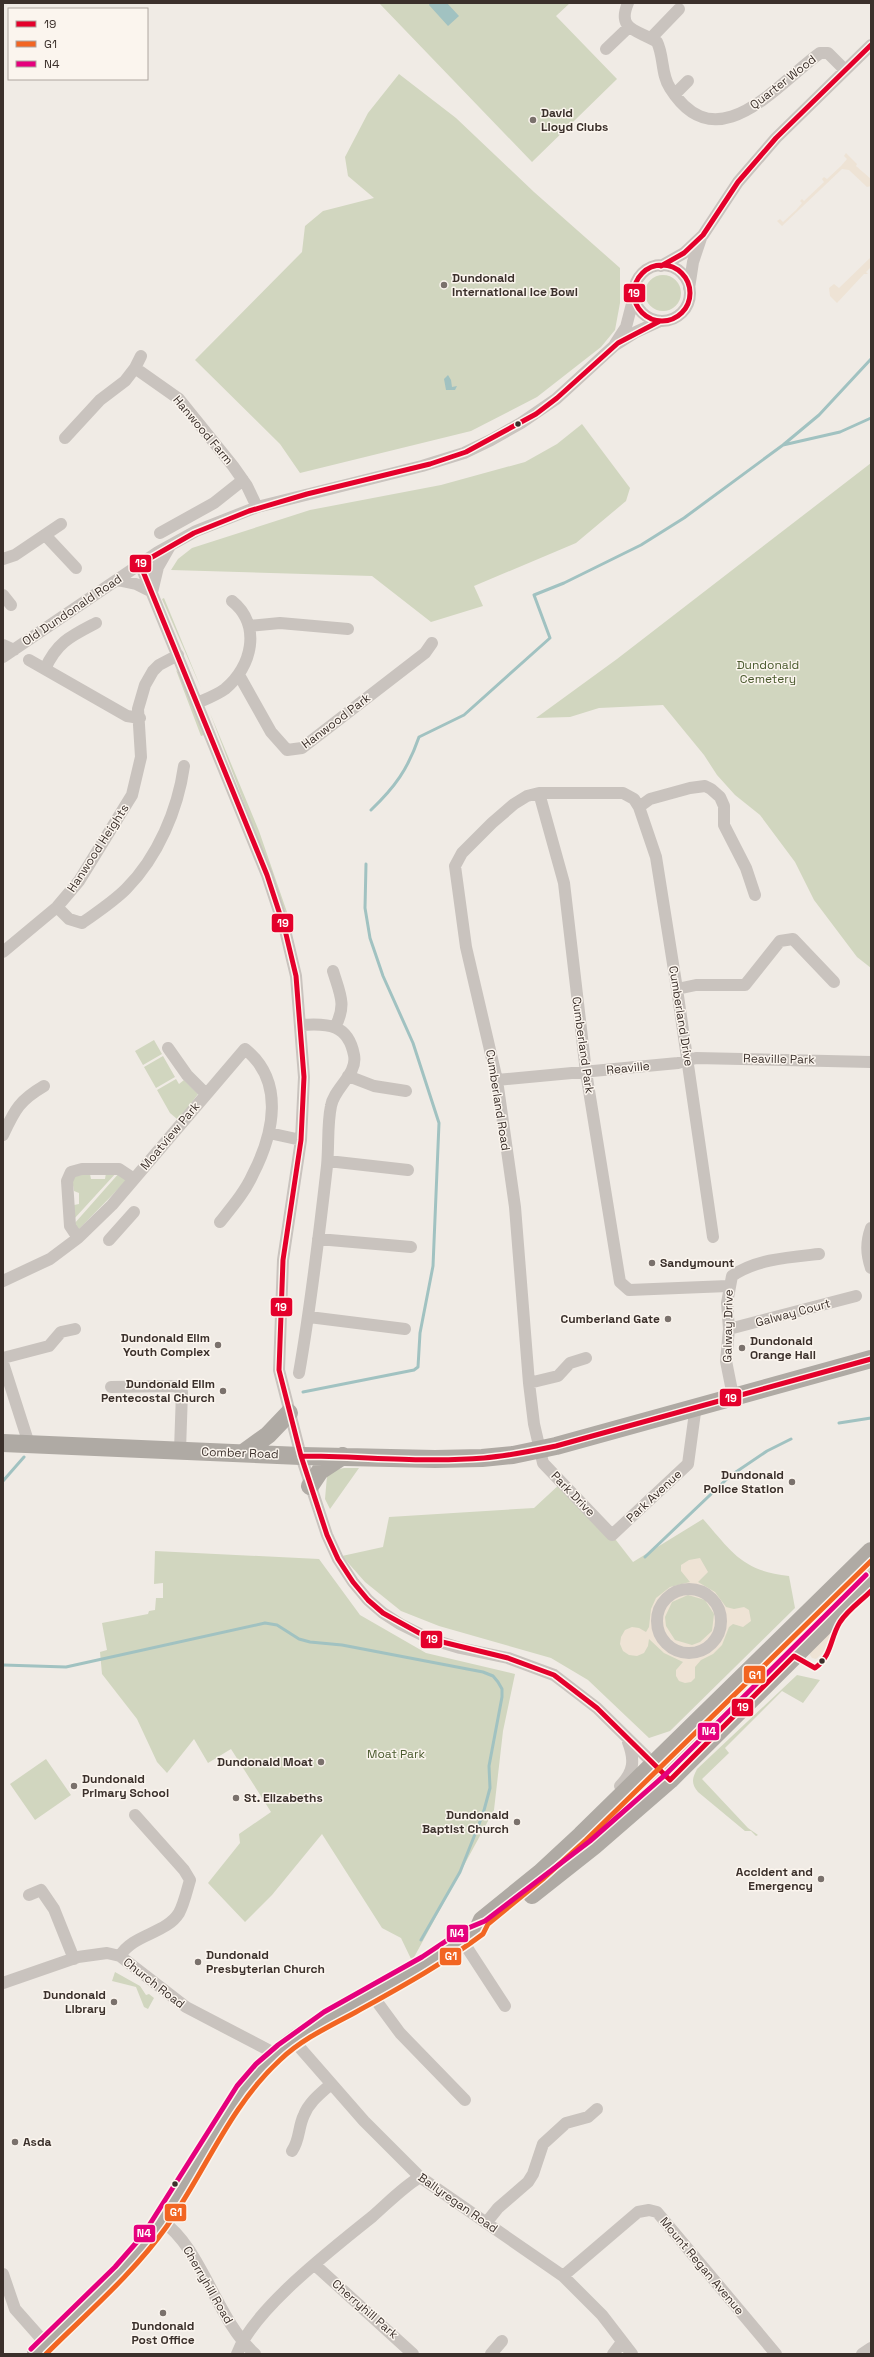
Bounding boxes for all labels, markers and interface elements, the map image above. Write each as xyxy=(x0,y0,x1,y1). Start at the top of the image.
legend xyxy=(8,8,148,80)
text: 19 xyxy=(44,16,56,32)
text: G1 xyxy=(44,36,57,52)
street label: Quarter Wood xyxy=(747,51,819,113)
text: N4 xyxy=(44,56,60,72)
place label: David Lloyd Clubs xyxy=(541,105,608,135)
marker: David Lloyd Clubs xyxy=(528,115,538,125)
place label: Dundonald International Ice Bowl xyxy=(452,270,578,300)
marker: Dundonald International Ice Bowl xyxy=(439,280,449,290)
line badge: 19 xyxy=(623,283,646,303)
text: 19 xyxy=(628,286,640,300)
street label: Hanwood Farm xyxy=(169,392,237,468)
unlabelled marker xyxy=(513,419,523,429)
line badge: 19 xyxy=(129,554,152,573)
text: 19 xyxy=(135,556,147,570)
street label: Old Dundonald Road xyxy=(19,571,125,649)
park label: Dundonald Cemetery xyxy=(737,657,799,687)
street label: Hanwood Park xyxy=(298,690,374,752)
street label: Hanwood Heights xyxy=(64,801,132,895)
line badge: 19 xyxy=(271,913,294,933)
text: 19 xyxy=(277,916,289,930)
street label: Cumberland Drive xyxy=(665,965,697,1067)
street label: Cumberland Park xyxy=(568,996,598,1095)
street label: Cumberland Road xyxy=(482,1048,514,1152)
street label: Reaville Park xyxy=(743,1050,816,1068)
street label: Reaville xyxy=(605,1058,651,1078)
street label: Moatview Park xyxy=(137,1098,203,1173)
place label: Sandymount xyxy=(660,1255,734,1271)
marker: Sandymount xyxy=(647,1258,657,1268)
street label: Galway Drive xyxy=(719,1289,737,1363)
street label: Galway Court xyxy=(754,1295,832,1331)
line badge: 19 xyxy=(270,1297,293,1317)
text: 19 xyxy=(275,1300,287,1314)
place label: Cumberland Gate xyxy=(560,1311,660,1327)
marker: Cumberland Gate xyxy=(663,1314,673,1324)
place label: Dundonald Elim Youth Complex xyxy=(121,1330,210,1360)
place label: Dundonald Orange Hall xyxy=(750,1333,816,1363)
marker: Dundonald Elim Youth Complex xyxy=(213,1340,223,1350)
marker: Dundonald Orange Hall xyxy=(737,1343,747,1353)
place label: Dundonald Elim Pentecostal Church xyxy=(101,1376,215,1406)
marker: Dundonald Elim Pentecostal Church xyxy=(218,1386,228,1396)
line badge: 19 xyxy=(719,1388,742,1407)
text: 19 xyxy=(725,1391,737,1405)
street label: Comber Road xyxy=(201,1444,279,1462)
street label: Park Avenue xyxy=(623,1466,685,1526)
place label: Dundonald Police Station xyxy=(704,1467,784,1497)
street label: Park Drive xyxy=(548,1468,598,1520)
marker: Dundonald Police Station xyxy=(787,1477,797,1487)
line badge: 19 xyxy=(420,1630,443,1649)
text: 19 xyxy=(426,1632,438,1646)
unlabelled marker xyxy=(817,1656,827,1666)
line badge: G1 xyxy=(743,1665,766,1684)
text: G1 xyxy=(749,1668,761,1682)
line badge: 19 xyxy=(731,1698,754,1717)
text: 19 xyxy=(737,1700,749,1714)
line badge: N4 xyxy=(697,1722,720,1741)
text: N4 xyxy=(702,1724,716,1738)
park label: Moat Park xyxy=(367,1746,425,1762)
place label: Dundonald Moat xyxy=(217,1754,313,1770)
marker: Dundonald Moat xyxy=(316,1757,326,1767)
place label: Dundonald Primary School xyxy=(82,1771,169,1801)
marker: Dundonald Primary School xyxy=(69,1781,79,1791)
place label: St. Elizabeths xyxy=(244,1790,323,1806)
marker: St. Elizabeths xyxy=(231,1793,241,1803)
place label: Dundonald Baptist Church xyxy=(422,1807,509,1837)
marker: Dundonald Baptist Church xyxy=(512,1817,522,1827)
place label: Accident and Emergency xyxy=(736,1864,813,1894)
marker: Accident and Emergency xyxy=(816,1874,826,1884)
line badge: N4 xyxy=(446,1924,469,1943)
text: N4 xyxy=(450,1926,464,1940)
place label: Dundonald Presbyterian Church xyxy=(206,1947,325,1977)
line badge: G1 xyxy=(439,1947,462,1966)
text: G1 xyxy=(445,1949,457,1963)
street label: Church Road xyxy=(120,1954,188,2012)
marker: Dundonald Presbyterian Church xyxy=(193,1957,203,1967)
place label: Dundonald Library xyxy=(43,1987,106,2017)
marker: Dundonald Library xyxy=(109,1997,119,2007)
place label: Asda xyxy=(23,2134,52,2150)
marker: Asda xyxy=(10,2137,20,2147)
street label: Ballyregan Road xyxy=(415,2169,501,2237)
unlabelled marker xyxy=(170,2179,180,2189)
line badge: G1 xyxy=(164,2203,187,2222)
text: G1 xyxy=(170,2205,182,2219)
street label: Mount Regan Avenue xyxy=(656,2214,748,2318)
line badge: N4 xyxy=(133,2224,156,2243)
text: N4 xyxy=(137,2226,151,2240)
street label: Cherryhill Road xyxy=(179,2243,237,2327)
street label: Cherryhill Park xyxy=(329,2276,402,2343)
marker: Dundonald Post Office xyxy=(158,2308,168,2318)
place label: Dundonald Post Office xyxy=(131,2318,195,2348)

